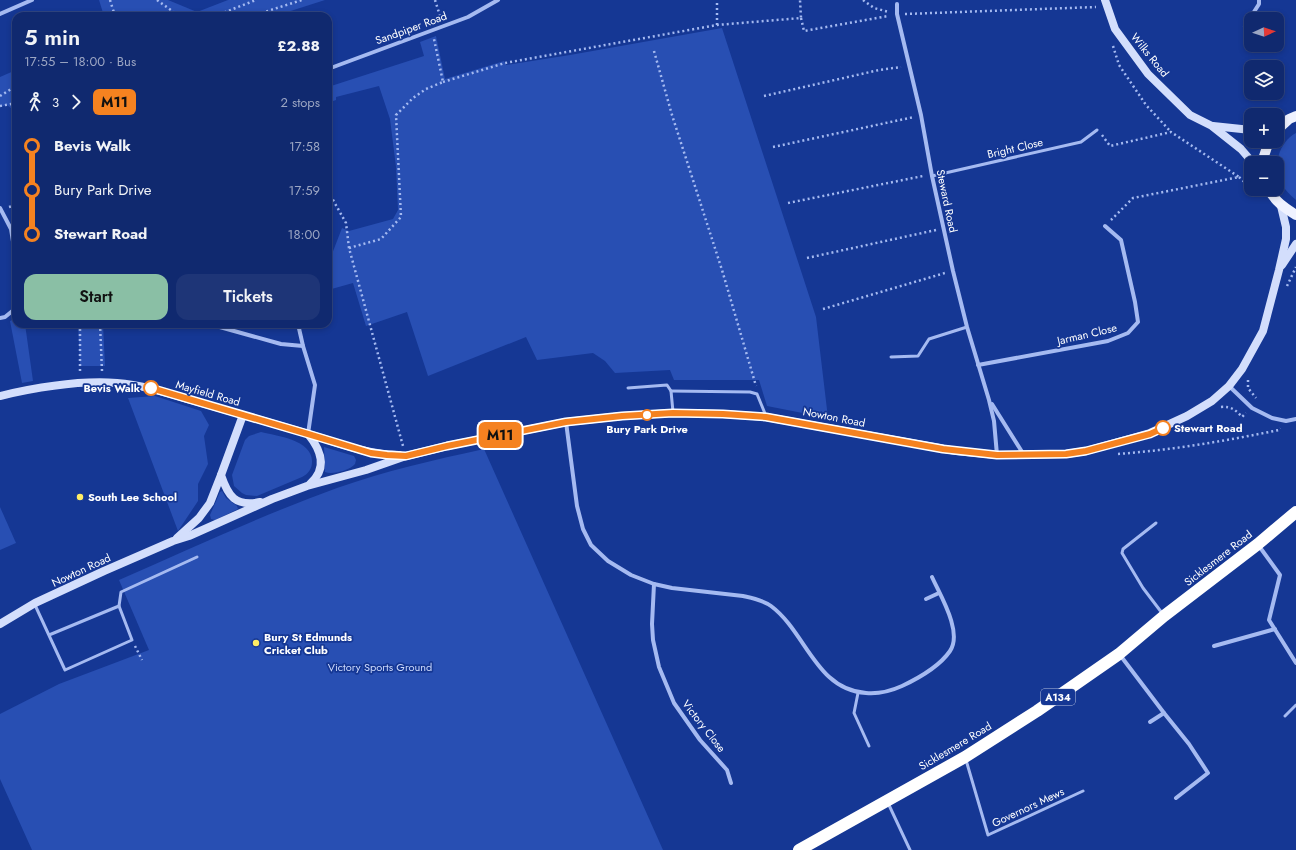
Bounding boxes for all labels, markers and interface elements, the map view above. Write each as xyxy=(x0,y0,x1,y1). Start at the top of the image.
street label: Sandpiper Road xyxy=(373,8,449,48)
north arrow xyxy=(1244,12,1284,52)
map controls xyxy=(1244,12,1284,196)
text: 5 min xyxy=(24,21,80,53)
street label: Wilks Road xyxy=(1127,30,1173,80)
text: £2.88 xyxy=(277,35,320,57)
text: 17:55 – 18:00 · Bus xyxy=(24,52,136,71)
button: layers xyxy=(1244,60,1284,100)
icon: walk xyxy=(24,91,46,113)
icon: forward xyxy=(65,91,87,113)
text: M11 xyxy=(101,92,128,112)
text: 3 xyxy=(52,93,59,112)
text: 2 stops xyxy=(281,93,320,112)
button: + xyxy=(1244,108,1284,148)
street label: Bright Close xyxy=(985,134,1045,162)
text: Bevis Walk xyxy=(54,135,131,157)
text: 17:58 xyxy=(289,137,320,156)
button: − xyxy=(1244,156,1284,196)
street label: Steward Road xyxy=(933,168,961,234)
text: Bury Park Drive xyxy=(54,179,152,201)
text: 17:59 xyxy=(289,181,320,200)
text: Stewart Road xyxy=(54,223,147,245)
text: 18:00 xyxy=(288,225,320,244)
button: Start xyxy=(24,274,168,320)
button: Tickets xyxy=(176,274,320,320)
street label: Jarman Close xyxy=(1054,319,1119,349)
street label: Mayfield Road xyxy=(174,376,242,410)
place label: Bevis Walk xyxy=(84,380,141,396)
marker: Bevis Walk xyxy=(143,380,159,396)
street label: Nowton Road xyxy=(801,403,867,431)
marker: Bury Park Drive xyxy=(641,409,653,421)
marker: Stewart Road xyxy=(1155,420,1171,436)
place label: Stewart Road xyxy=(1174,420,1243,436)
place label: Bury Park Drive xyxy=(606,421,688,437)
line badge: M11 xyxy=(477,422,523,448)
text: M11 xyxy=(487,425,513,445)
place label: South Lee School xyxy=(88,489,177,505)
marker: South Lee School xyxy=(75,492,85,502)
street label: Sicklesmere Road xyxy=(1181,526,1255,590)
street label: Nowton Road xyxy=(49,549,113,591)
place label: Bury St Edmunds Cricket Club xyxy=(264,629,352,658)
marker: Bury St Edmunds Cricket Club xyxy=(251,638,261,648)
park label: Victory Sports Ground xyxy=(328,659,432,675)
road number: A134 xyxy=(1041,689,1075,705)
street label: Victory Close xyxy=(678,696,730,756)
street label: Sicklesmere Road xyxy=(916,718,994,774)
street label: Governors Mews xyxy=(989,783,1067,831)

